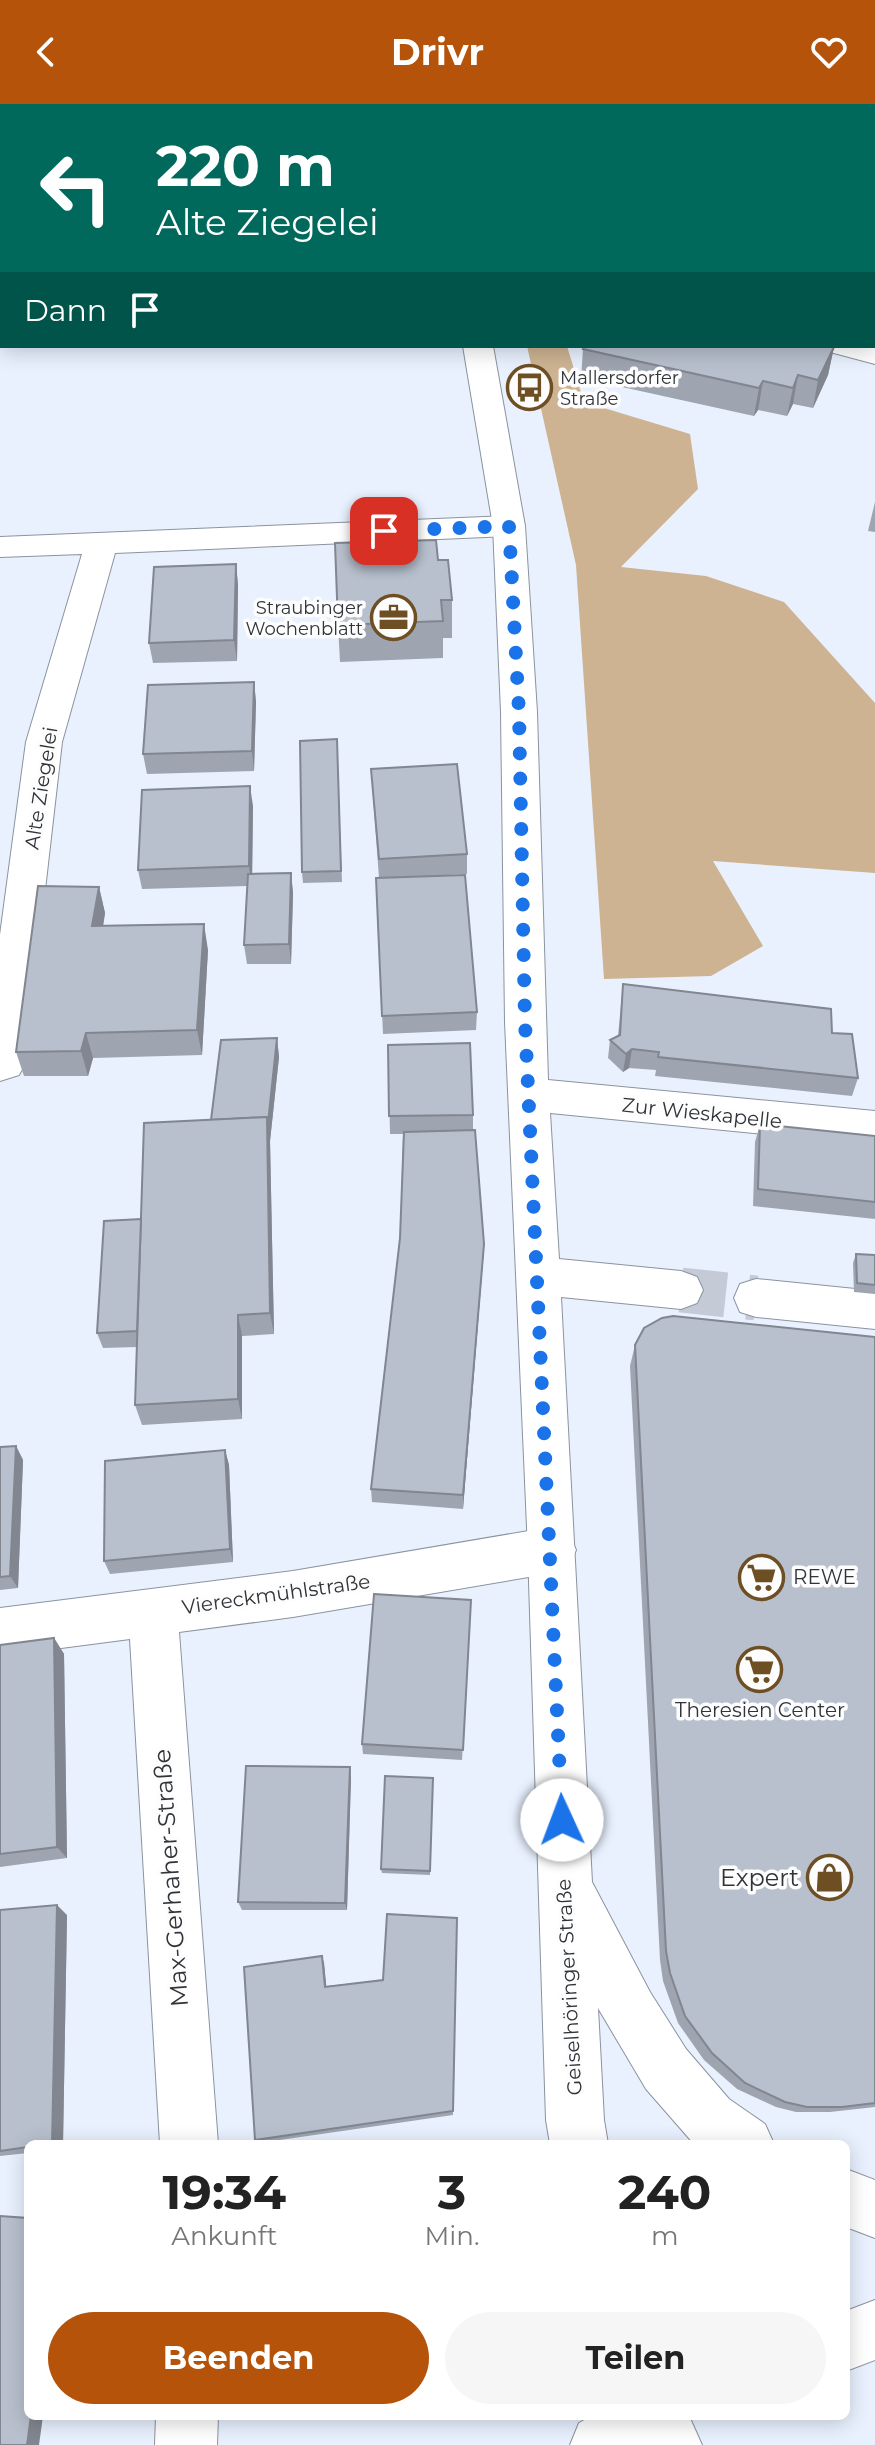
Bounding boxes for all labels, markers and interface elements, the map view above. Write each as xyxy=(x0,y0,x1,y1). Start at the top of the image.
icon: back xyxy=(24,30,68,74)
text: Drivr xyxy=(391,30,484,74)
icon: heart xyxy=(807,30,851,74)
text: 220 m xyxy=(156,132,335,200)
icon: left xyxy=(24,136,128,240)
text: Alte Ziegelei xyxy=(156,200,379,244)
icon: arrive xyxy=(123,288,167,332)
text: Dann xyxy=(24,292,107,329)
bus stop icon: Mallersdorfer Straße xyxy=(505,364,553,412)
place label: Mallersdorfer Straße xyxy=(560,367,679,410)
pin xyxy=(350,497,418,565)
icon: arrive xyxy=(362,509,406,553)
office icon: Straubinger Wochenblatt xyxy=(370,594,418,642)
place label: Straubinger Wochenblatt xyxy=(245,597,363,640)
street label: Alte Ziegelei xyxy=(19,725,63,851)
street label: Zur Wieskapelle xyxy=(621,1093,783,1133)
supermarket icon: REWE xyxy=(738,1553,786,1601)
place label: REWE xyxy=(793,1565,856,1589)
street label: Viereckmühlstraße xyxy=(180,1569,372,1619)
supermarket icon: Theresien Center xyxy=(736,1646,784,1694)
place label: Theresien Center xyxy=(675,1698,845,1722)
street label: Max-Gerhaher-Straße xyxy=(147,1748,194,2008)
position arrow xyxy=(520,1778,604,1862)
shop icon: Expert xyxy=(806,1854,854,1902)
place label: Expert xyxy=(720,1863,799,1892)
street label: Geiselhöringer Straße xyxy=(551,1878,587,2096)
text: 19:34 xyxy=(163,2163,286,2221)
text: 3 xyxy=(438,2163,466,2221)
text: 240 xyxy=(618,2163,711,2221)
text: Ankunft xyxy=(171,2220,277,2252)
text: Min. xyxy=(425,2220,479,2252)
text: m xyxy=(651,2220,678,2252)
button: Beenden xyxy=(48,2312,429,2404)
button: Teilen xyxy=(445,2312,826,2404)

